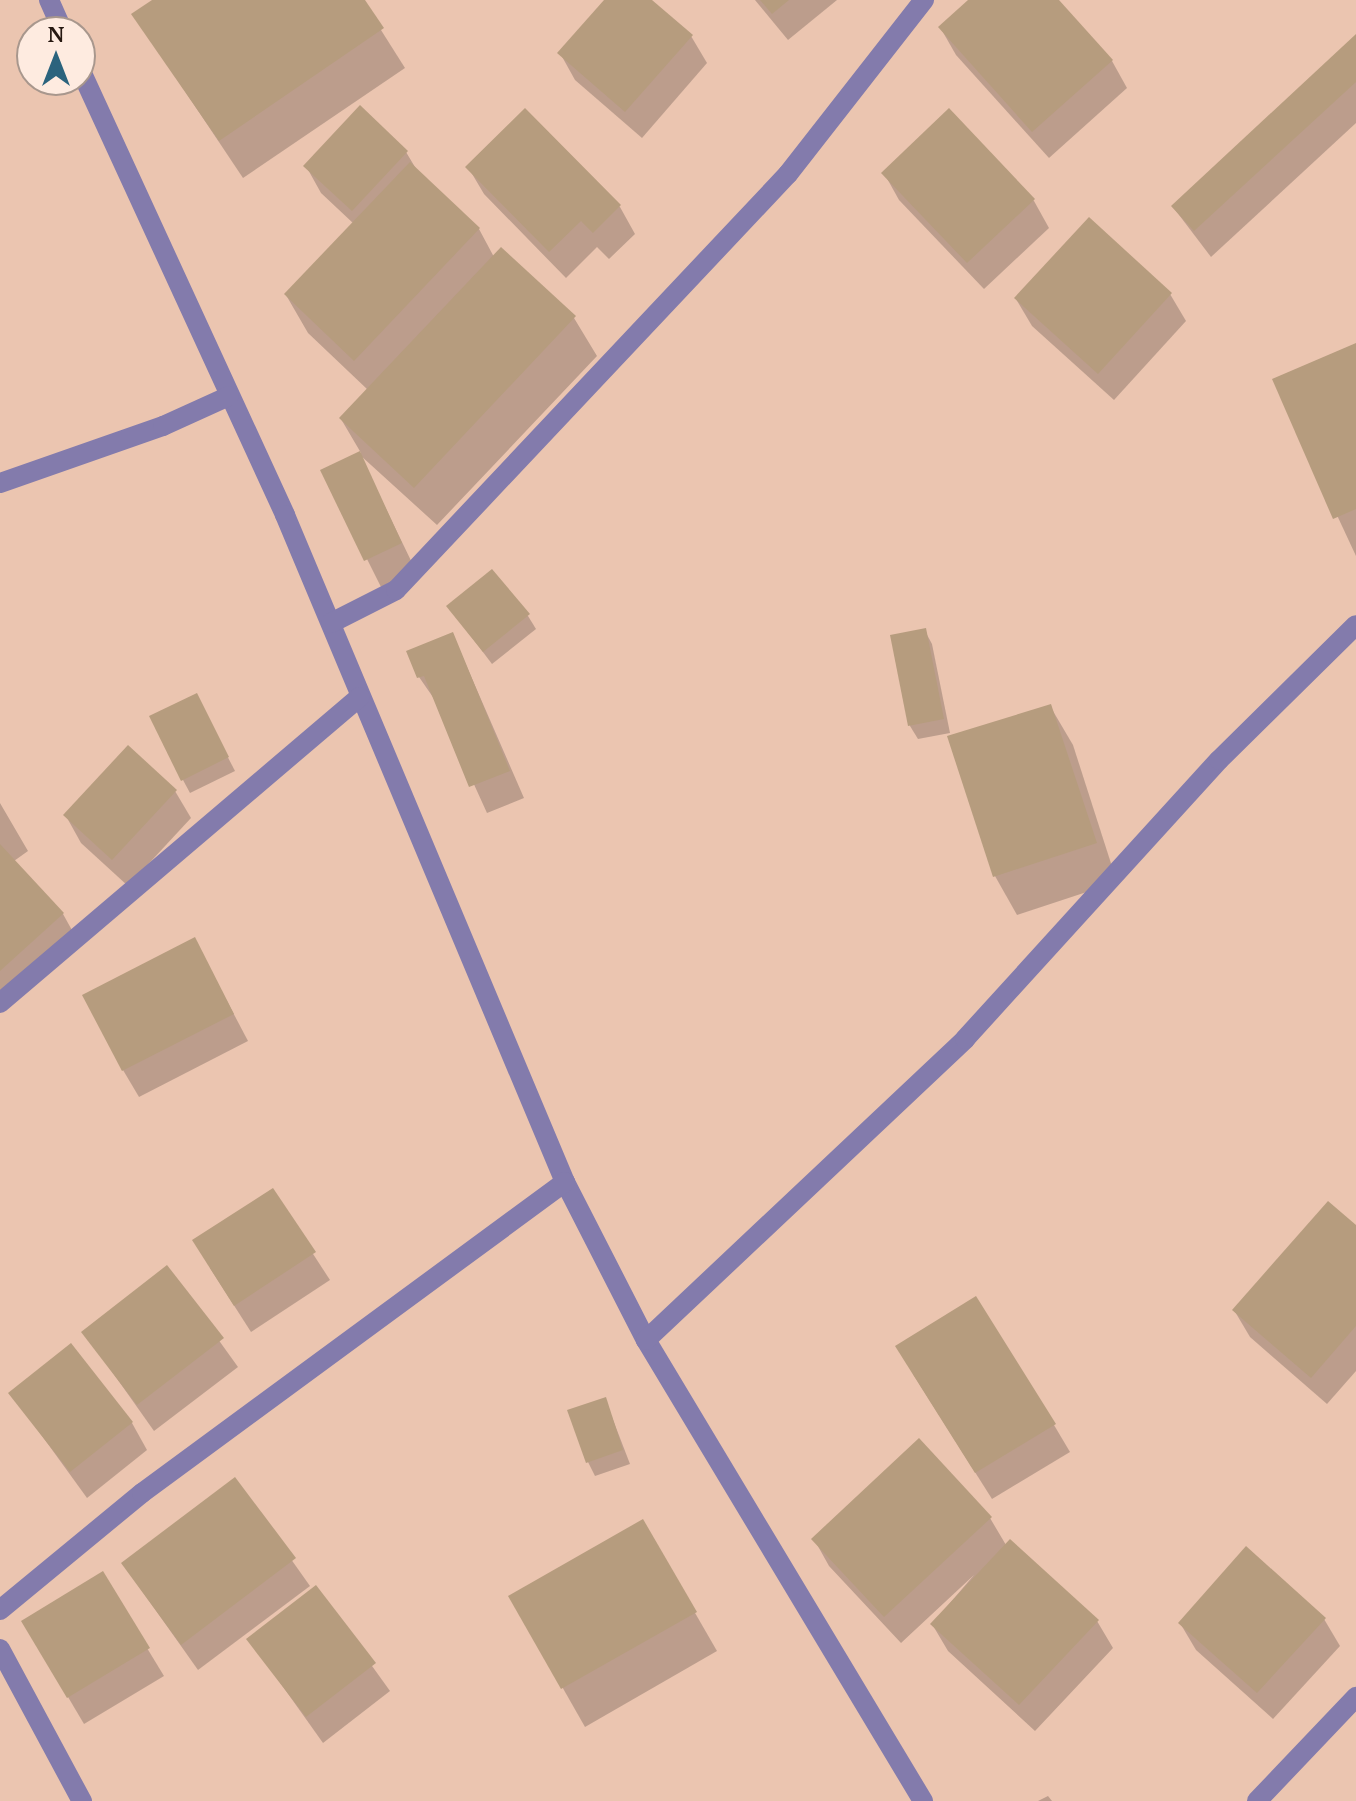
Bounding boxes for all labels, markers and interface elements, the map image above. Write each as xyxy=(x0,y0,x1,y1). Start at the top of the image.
north arrow xyxy=(16,16,96,96)
text: N xyxy=(48,19,64,48)

